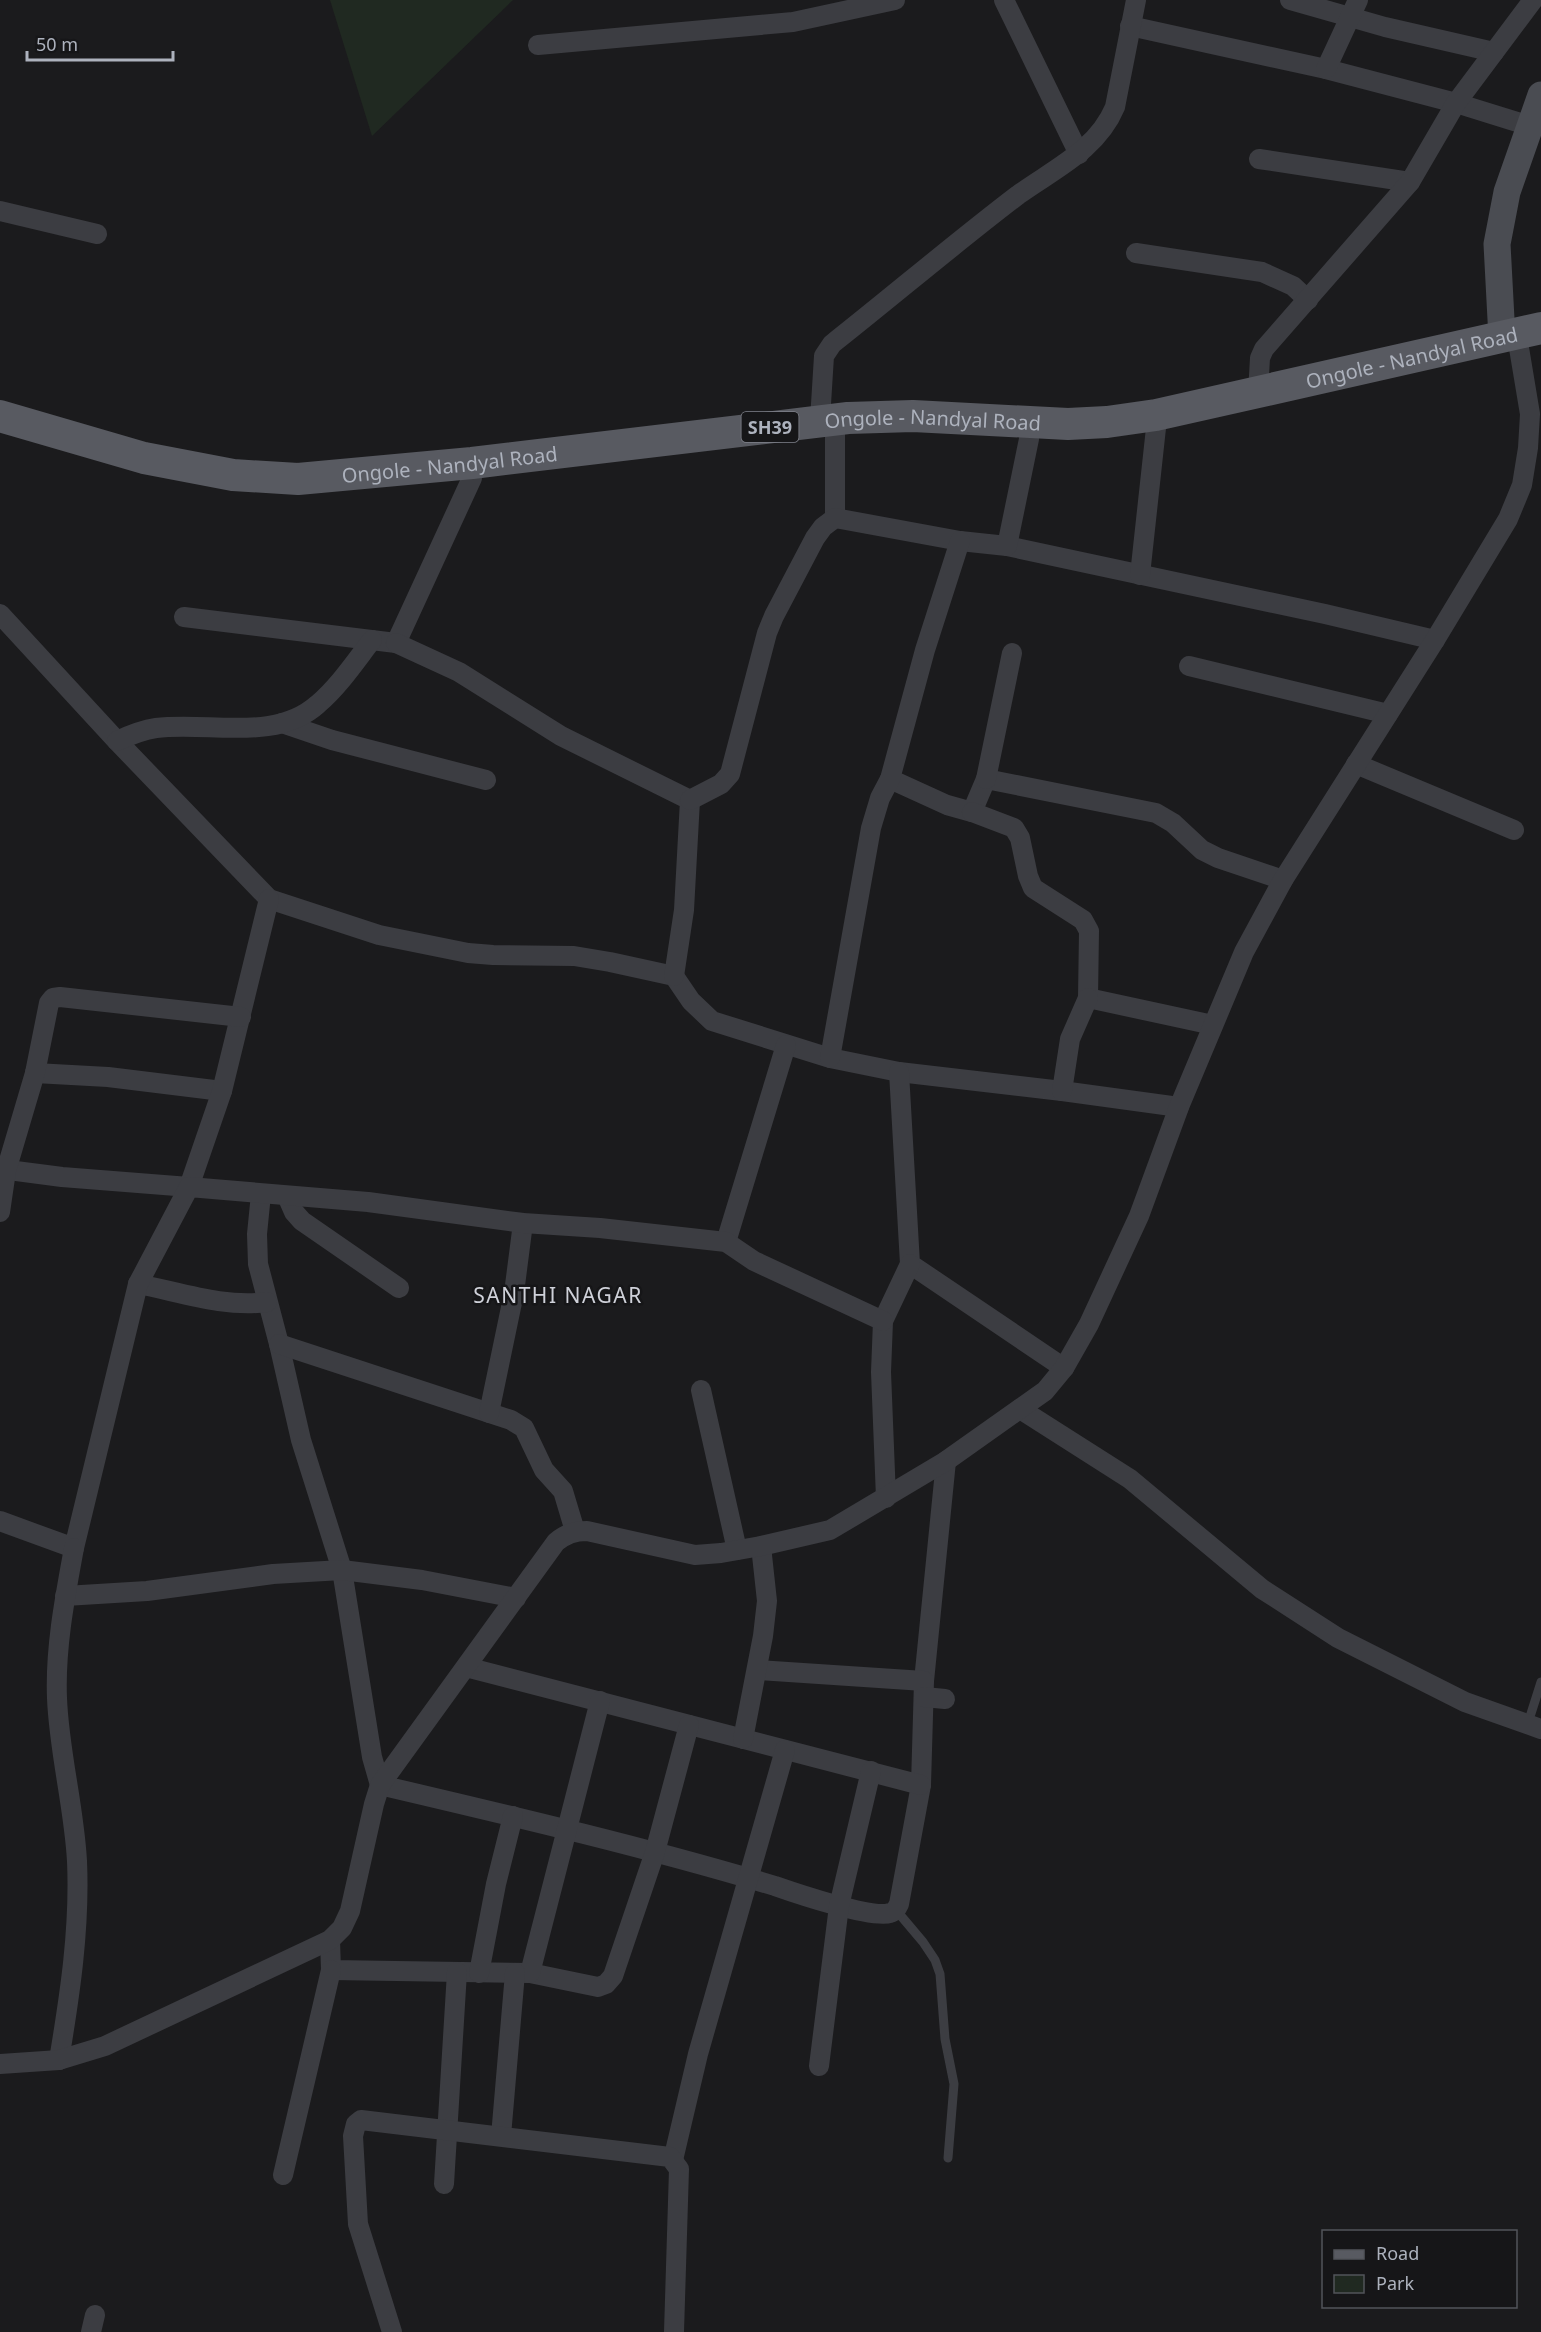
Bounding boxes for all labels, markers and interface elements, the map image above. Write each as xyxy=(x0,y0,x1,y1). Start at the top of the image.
scale bar xyxy=(27,24,172,62)
text: 50 m xyxy=(36,32,78,56)
street label: Ongole - Nandyal Road xyxy=(1303,320,1520,394)
street label: Ongole - Nandyal Road xyxy=(823,402,1042,436)
road number: SH39 xyxy=(742,412,798,442)
street label: Ongole - Nandyal Road xyxy=(340,439,559,488)
district label: SANTHI NAGAR xyxy=(473,1281,643,1309)
legend xyxy=(1322,2230,1517,2308)
text: Road xyxy=(1376,2241,1419,2265)
text: Park xyxy=(1376,2271,1414,2295)

